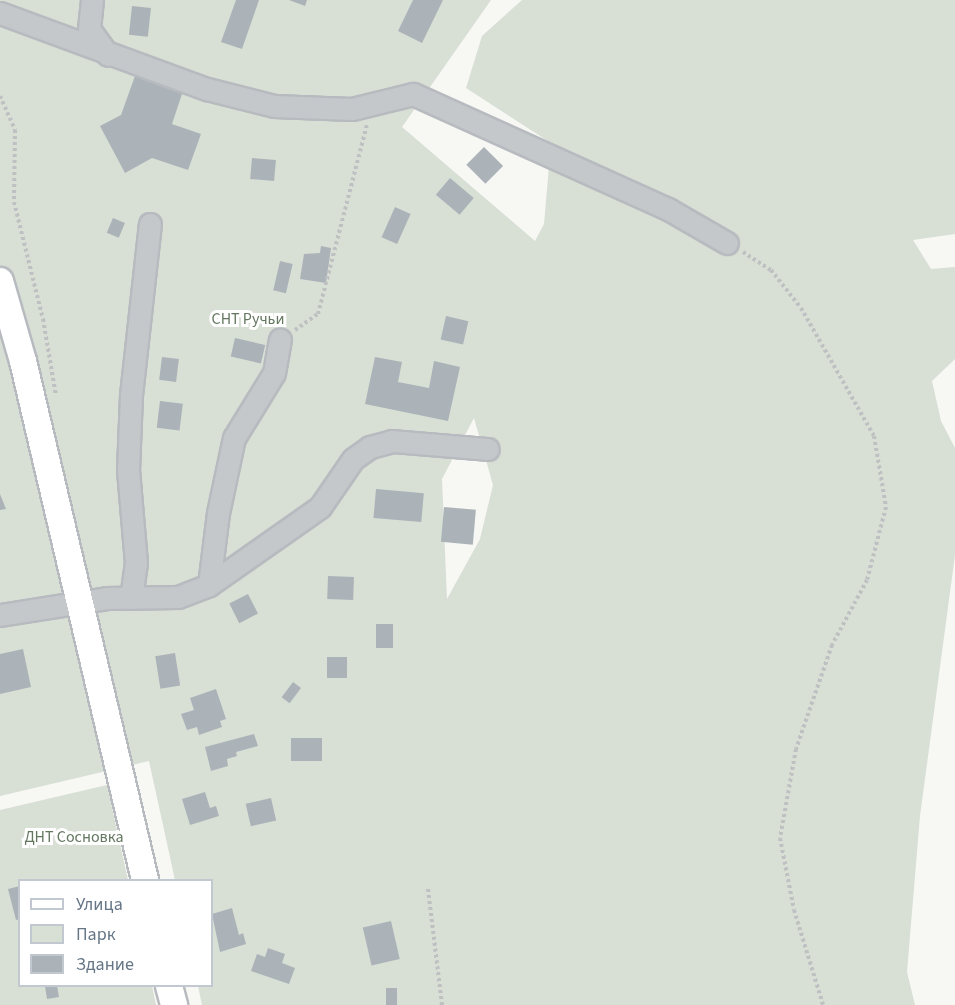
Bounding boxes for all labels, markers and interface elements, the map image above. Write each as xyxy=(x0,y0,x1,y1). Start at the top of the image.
park label: СНТ Ручьи xyxy=(212,309,284,329)
park label: ДНТ Сосновка xyxy=(24,827,124,847)
legend xyxy=(18,879,213,987)
text: Улица xyxy=(76,892,123,917)
text: Парк xyxy=(76,922,116,947)
text: Здание xyxy=(76,952,134,977)

